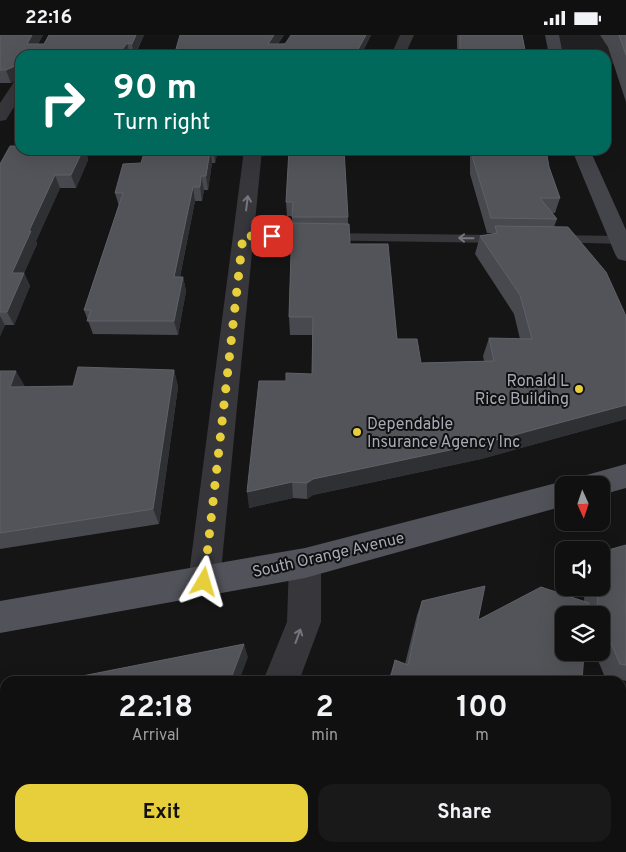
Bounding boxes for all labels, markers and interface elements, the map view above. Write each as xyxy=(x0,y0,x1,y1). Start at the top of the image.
text: 22:16 xyxy=(25,6,72,30)
text: 90 m xyxy=(113,67,197,111)
icon: right xyxy=(30,70,95,135)
text: Turn right xyxy=(113,110,210,137)
one-way arrow xyxy=(242,195,252,211)
pin xyxy=(251,215,293,257)
icon: arrive xyxy=(258,222,286,250)
one-way arrow xyxy=(458,234,474,243)
place label: Ronald L Rice Building xyxy=(475,372,569,410)
marker: Ronald L Rice Building xyxy=(573,383,585,395)
place label: Dependable Insurance Agency Inc xyxy=(367,415,520,453)
marker: Dependable Insurance Agency Inc xyxy=(351,426,363,438)
north arrow xyxy=(555,476,610,531)
map controls xyxy=(555,476,610,661)
street label: South Orange Avenue xyxy=(250,529,406,583)
button: sound xyxy=(555,541,610,596)
position arrow xyxy=(177,555,229,607)
button: layers xyxy=(555,606,610,661)
one-way arrow xyxy=(294,628,303,644)
text: 22:18 xyxy=(118,690,193,727)
text: 2 xyxy=(315,690,334,727)
text: 100 xyxy=(456,690,508,727)
text: Arrival xyxy=(132,726,180,746)
text: min xyxy=(311,726,338,746)
text: m xyxy=(475,726,489,746)
button: Exit xyxy=(15,784,308,842)
button: Share xyxy=(318,784,611,842)

